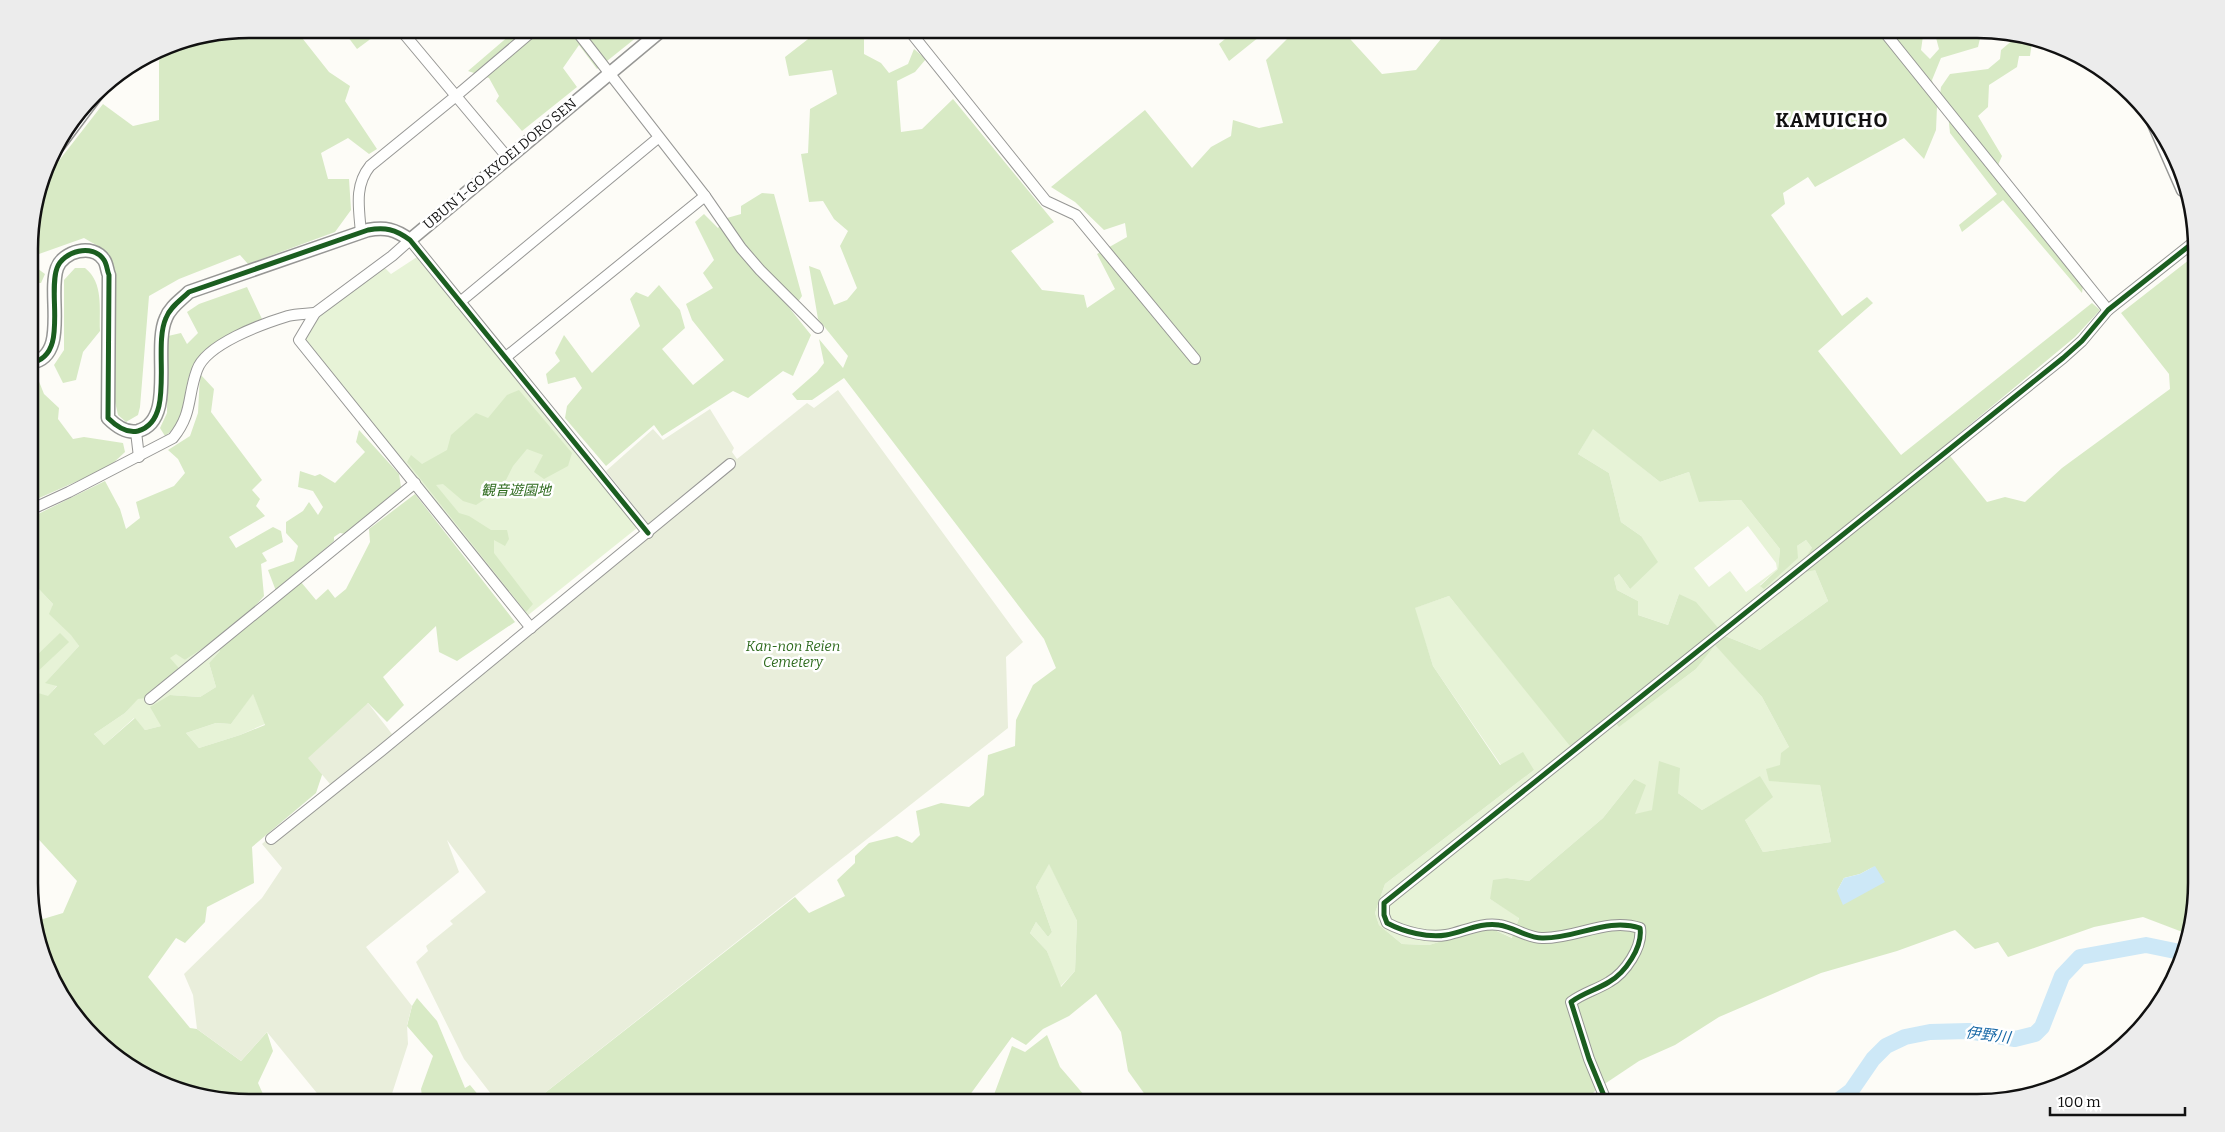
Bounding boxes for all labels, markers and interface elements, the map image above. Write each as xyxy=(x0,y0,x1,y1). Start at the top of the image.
street label: UBUN 1-GO KYOEI DORO SEN xyxy=(420,95,580,233)
district label: KAMUICHO xyxy=(1776,109,1888,132)
park label: 観音遊園地 xyxy=(481,482,553,499)
park label: Kan-non Reien Cemetery xyxy=(746,638,840,671)
water label: 伊野川 xyxy=(1965,1023,2013,1047)
scale bar xyxy=(2050,1084,2185,1116)
text: 100 m xyxy=(2058,1093,2101,1111)

